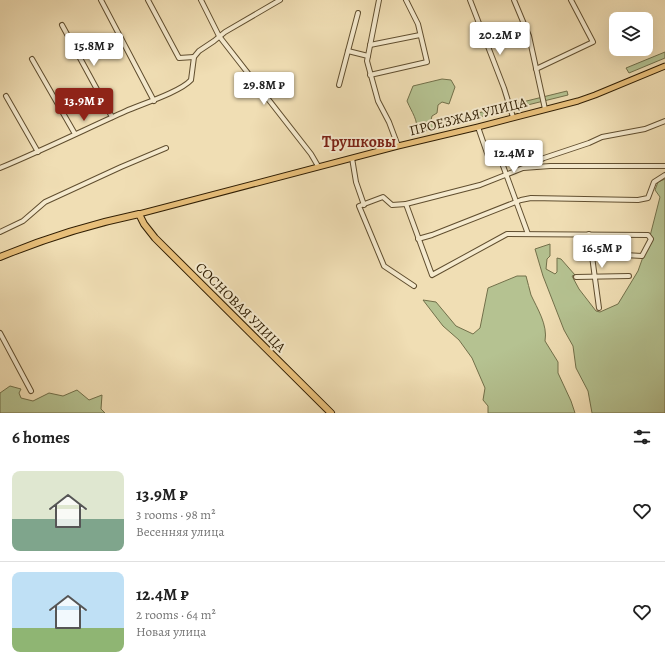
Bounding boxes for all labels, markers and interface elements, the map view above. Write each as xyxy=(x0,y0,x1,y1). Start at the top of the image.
map controls xyxy=(609,12,653,56)
button: layers xyxy=(609,12,653,56)
pin: 20.2M ₽ xyxy=(463,22,537,56)
text: 20.2M ₽ xyxy=(479,26,521,43)
pin: 15.8M ₽ xyxy=(57,33,131,67)
text: 15.8M ₽ xyxy=(74,37,114,54)
pin: 29.8M ₽ xyxy=(227,72,301,106)
text: 29.8M ₽ xyxy=(243,76,285,93)
pin: 13.9M ₽ xyxy=(47,88,121,122)
text: 13.9M ₽ xyxy=(64,92,104,109)
street label: ПРОЕЗЖАЯ УЛИЦА xyxy=(407,93,530,140)
district label: Трушковы xyxy=(322,131,396,153)
pin: 12.4M ₽ xyxy=(477,140,551,174)
text: 12.4M ₽ xyxy=(494,144,534,161)
pin: 16.5M ₽ xyxy=(565,235,639,269)
text: 16.5M ₽ xyxy=(582,239,622,256)
street label: СОСНОВАЯ УЛИЦА xyxy=(191,258,291,357)
text: 6 homes xyxy=(12,426,70,449)
icon: filters xyxy=(631,426,653,448)
text: 13.9M ₽ xyxy=(136,483,188,506)
icon: home xyxy=(44,487,92,535)
icon: heart xyxy=(631,500,653,522)
text: 3 rooms · 98 m² xyxy=(136,506,215,523)
text: Весенняя улица xyxy=(136,523,224,540)
text: 12.4M ₽ xyxy=(136,583,189,606)
icon: home xyxy=(44,588,92,636)
icon: heart xyxy=(631,601,653,623)
text: 2 rooms · 64 m² xyxy=(136,606,216,623)
text: Новая улица xyxy=(136,623,206,640)

